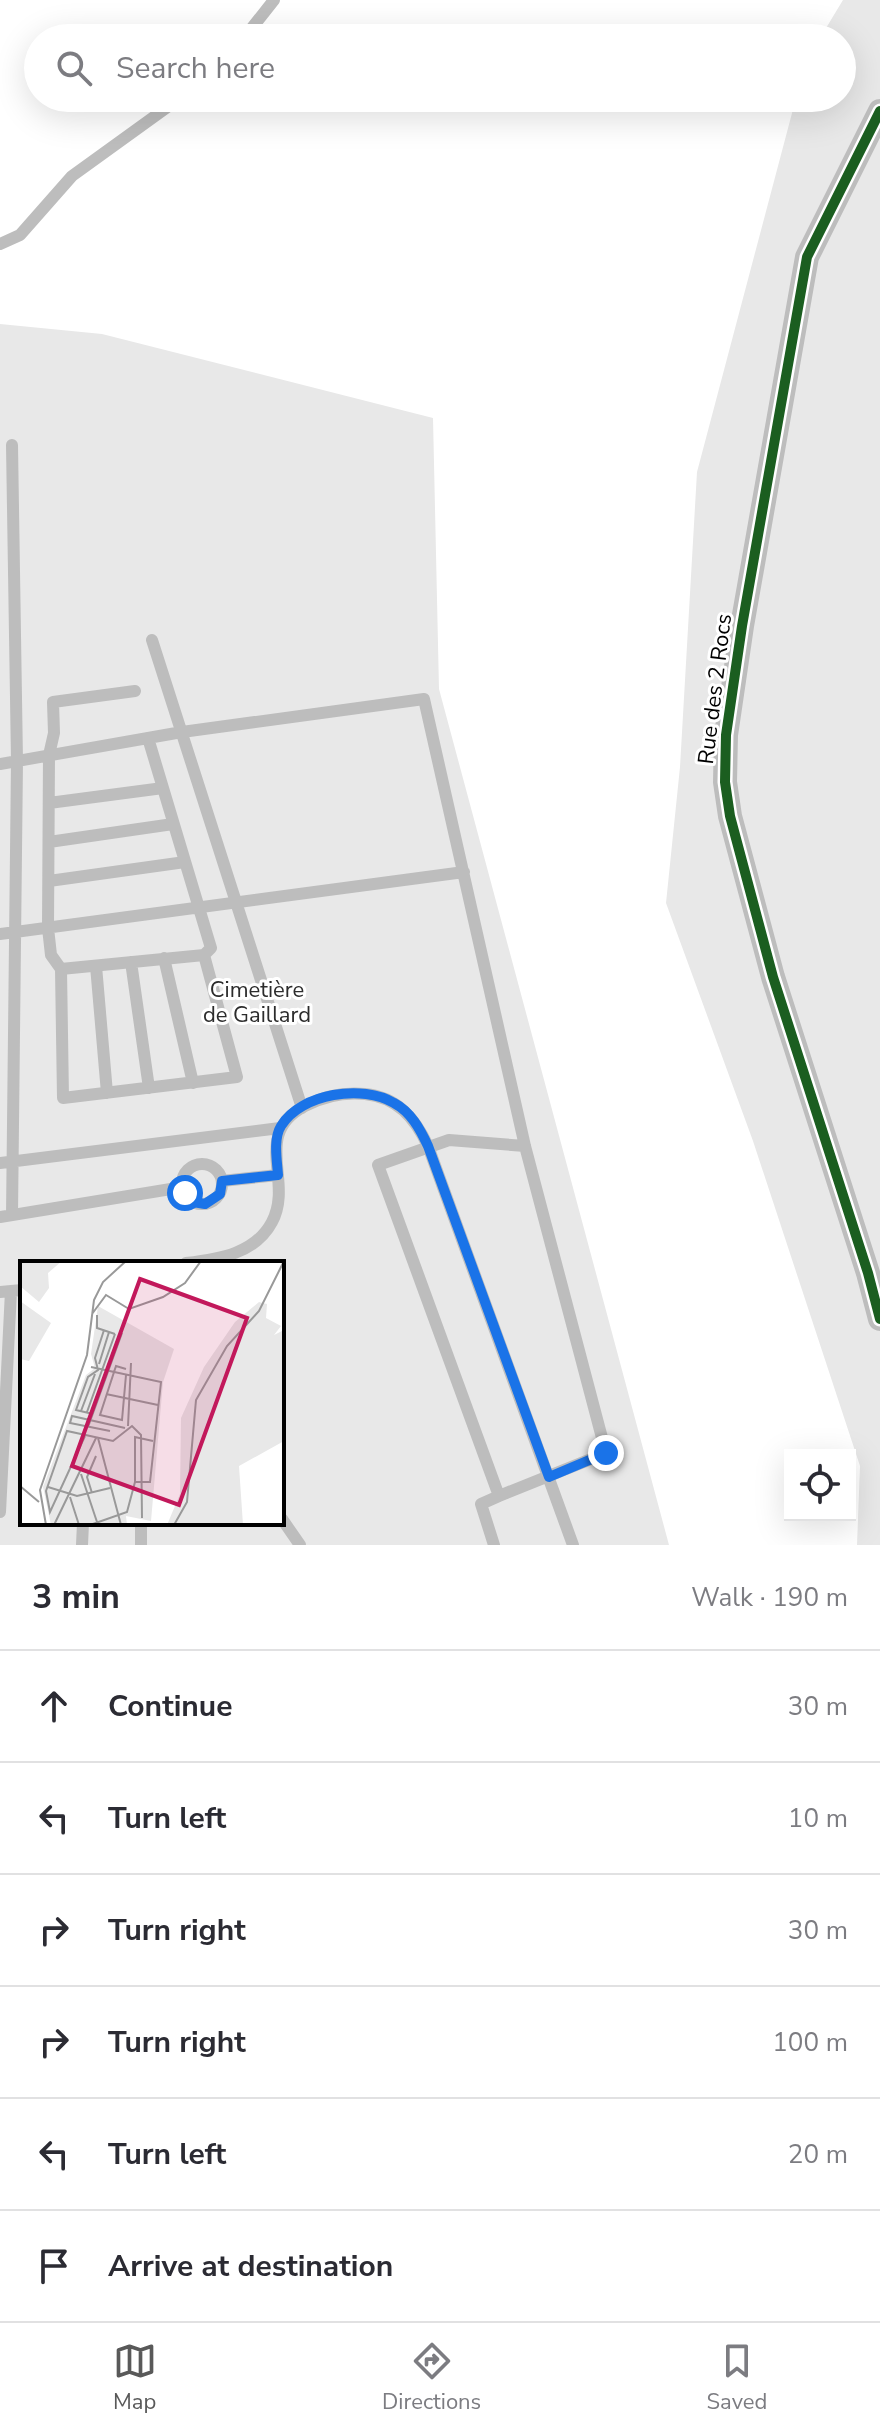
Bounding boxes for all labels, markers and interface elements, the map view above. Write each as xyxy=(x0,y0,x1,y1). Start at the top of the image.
search box xyxy=(24,24,856,112)
icon: search xyxy=(52,46,96,90)
text: Search here xyxy=(116,48,275,89)
street label: Rue des 2 Rocs xyxy=(691,612,739,766)
park label: Cimetière de Gaillard xyxy=(203,975,311,1030)
route start xyxy=(167,1175,203,1211)
inset map xyxy=(20,1261,284,1525)
route end xyxy=(588,1435,624,1471)
map controls xyxy=(784,1449,856,1521)
button: locate xyxy=(784,1449,856,1521)
text: 3 min xyxy=(32,1574,120,1620)
text: Walk · 190 m xyxy=(691,1580,848,1615)
icon: ahead xyxy=(32,1684,76,1728)
text: Continue xyxy=(108,1686,233,1727)
text: 30 m xyxy=(788,1689,848,1724)
icon: left xyxy=(32,1796,76,1840)
text: Turn left xyxy=(108,1798,226,1839)
text: 10 m xyxy=(788,1801,848,1836)
icon: right xyxy=(32,1908,76,1952)
text: Turn right xyxy=(108,1910,246,1951)
text: 30 m xyxy=(788,1913,848,1948)
icon: right xyxy=(32,2020,76,2064)
text: Turn right xyxy=(108,2022,246,2063)
text: 100 m xyxy=(772,2025,848,2060)
icon: left xyxy=(32,2132,76,2176)
text: Turn left xyxy=(108,2134,226,2175)
text: 20 m xyxy=(788,2137,848,2172)
icon: arrive xyxy=(32,2244,76,2288)
text: Arrive at destination xyxy=(108,2246,393,2287)
tab: Map xyxy=(113,2339,157,2417)
tab: Directions xyxy=(382,2339,481,2417)
tab: Saved xyxy=(707,2339,767,2417)

